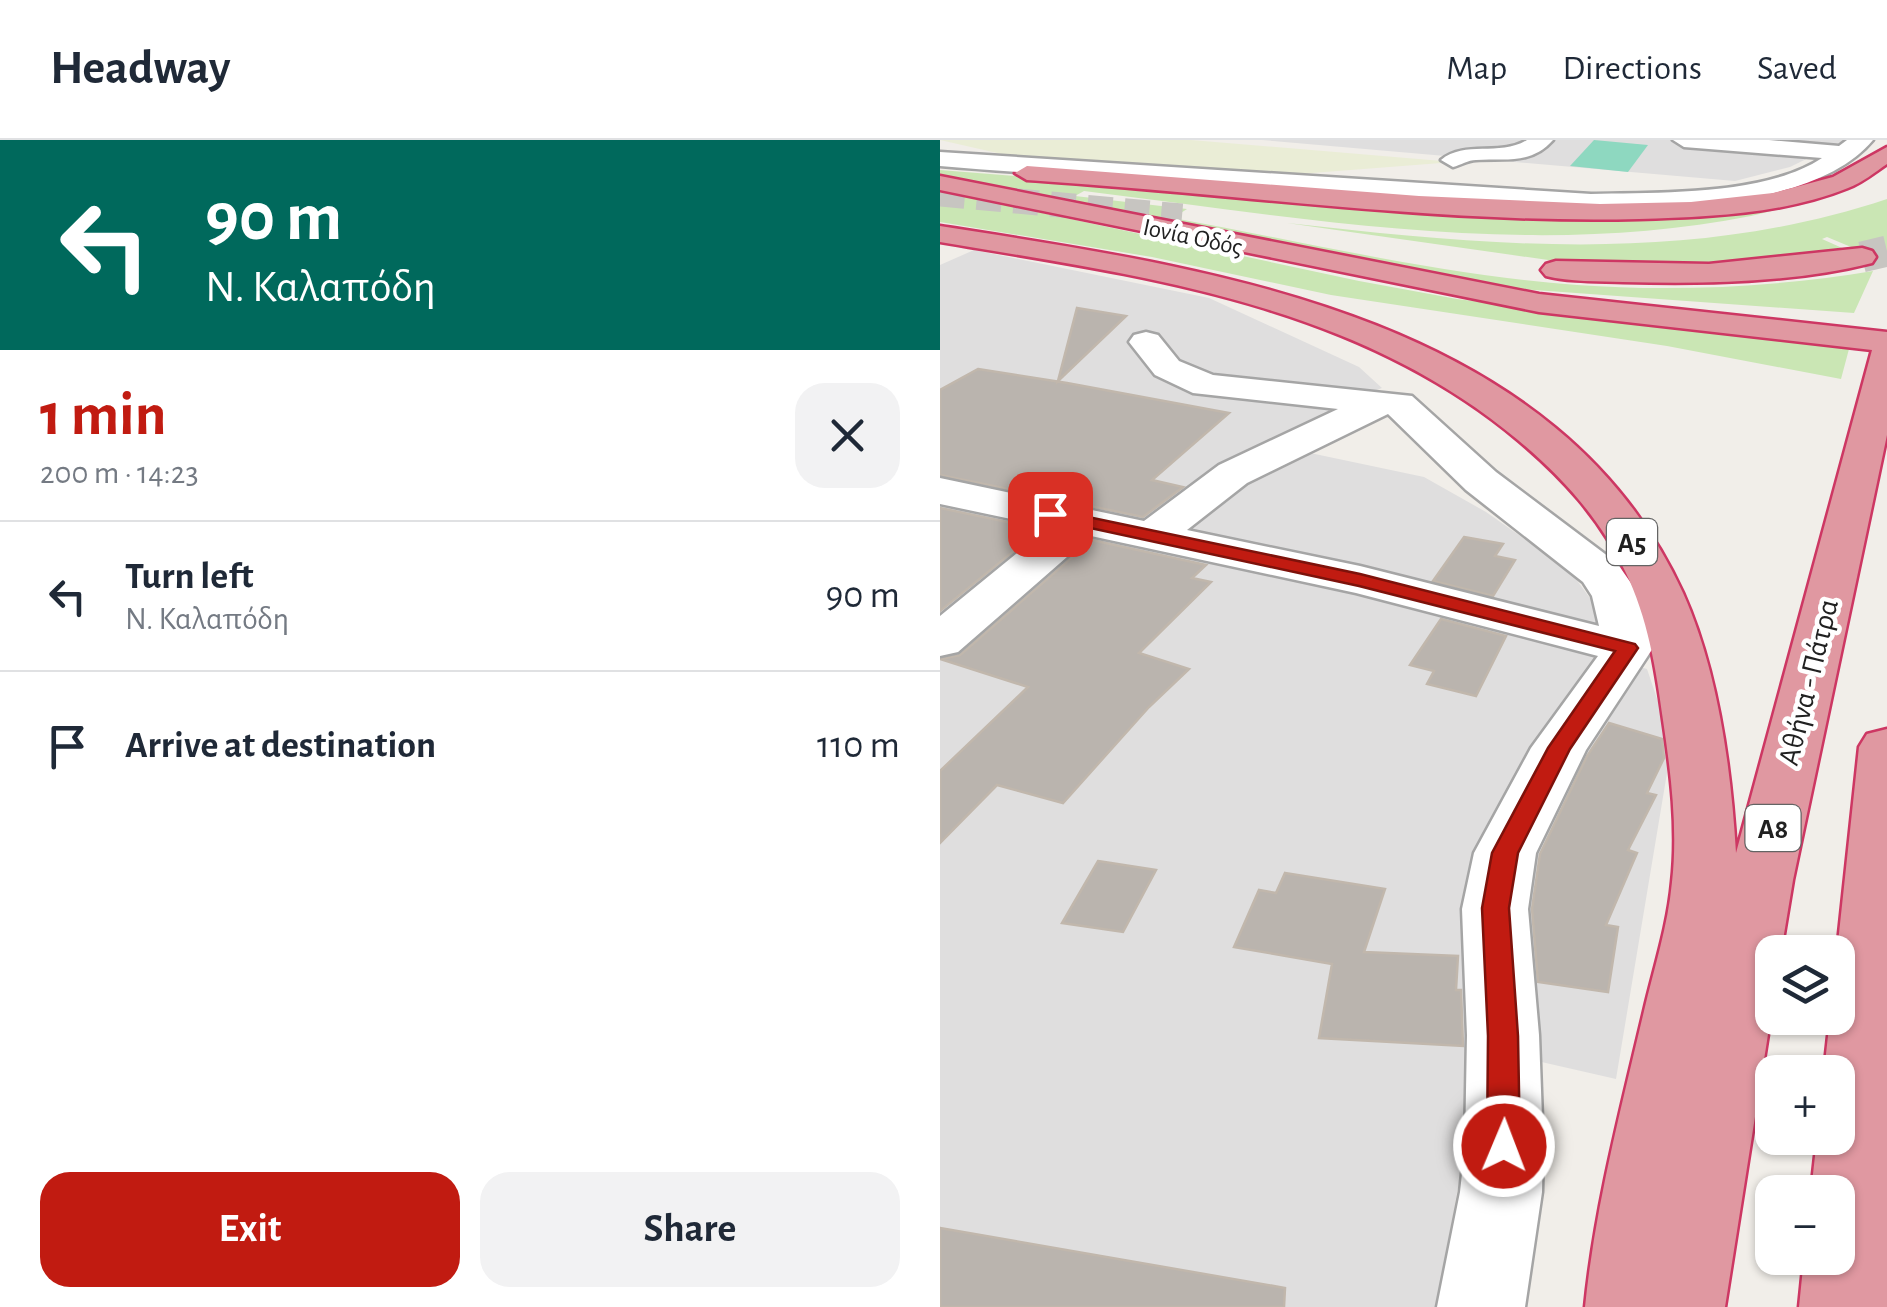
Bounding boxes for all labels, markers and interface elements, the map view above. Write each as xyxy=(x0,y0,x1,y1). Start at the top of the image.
text: Headway xyxy=(50,45,231,93)
text: Map xyxy=(1446,51,1507,86)
text: Directions xyxy=(1562,51,1702,86)
text: Saved xyxy=(1757,51,1837,86)
icon: left xyxy=(40,180,170,310)
text: 90 m xyxy=(205,183,342,253)
street label: Ιονία Οδός xyxy=(1141,215,1245,260)
text: Ν. Καλαπόδη xyxy=(205,265,436,310)
button: close xyxy=(795,383,900,488)
text: 1 min xyxy=(40,386,166,446)
text: 200 m · 14:23 xyxy=(40,457,199,489)
pin xyxy=(1008,472,1093,557)
icon: arrive xyxy=(1023,487,1078,542)
road number: Α5 xyxy=(1607,519,1657,565)
text: Turn left xyxy=(125,558,253,596)
icon: left xyxy=(40,569,95,624)
text: 90 m xyxy=(825,577,900,615)
street label: Αθήνα - Πάτρα xyxy=(1774,596,1844,769)
text: Ν. Καλαπόδη xyxy=(125,603,289,635)
icon: arrive xyxy=(40,719,95,774)
text: Arrive at destination xyxy=(125,727,436,765)
text: 110 m xyxy=(817,727,900,765)
road number: Α8 xyxy=(1746,805,1800,851)
map controls xyxy=(1755,935,1855,1275)
button: layers xyxy=(1755,935,1855,1035)
button: + xyxy=(1755,1055,1855,1155)
position arrow xyxy=(1452,1094,1556,1198)
button: Exit xyxy=(40,1172,460,1287)
button: Share xyxy=(480,1172,900,1287)
button: − xyxy=(1755,1175,1855,1275)

